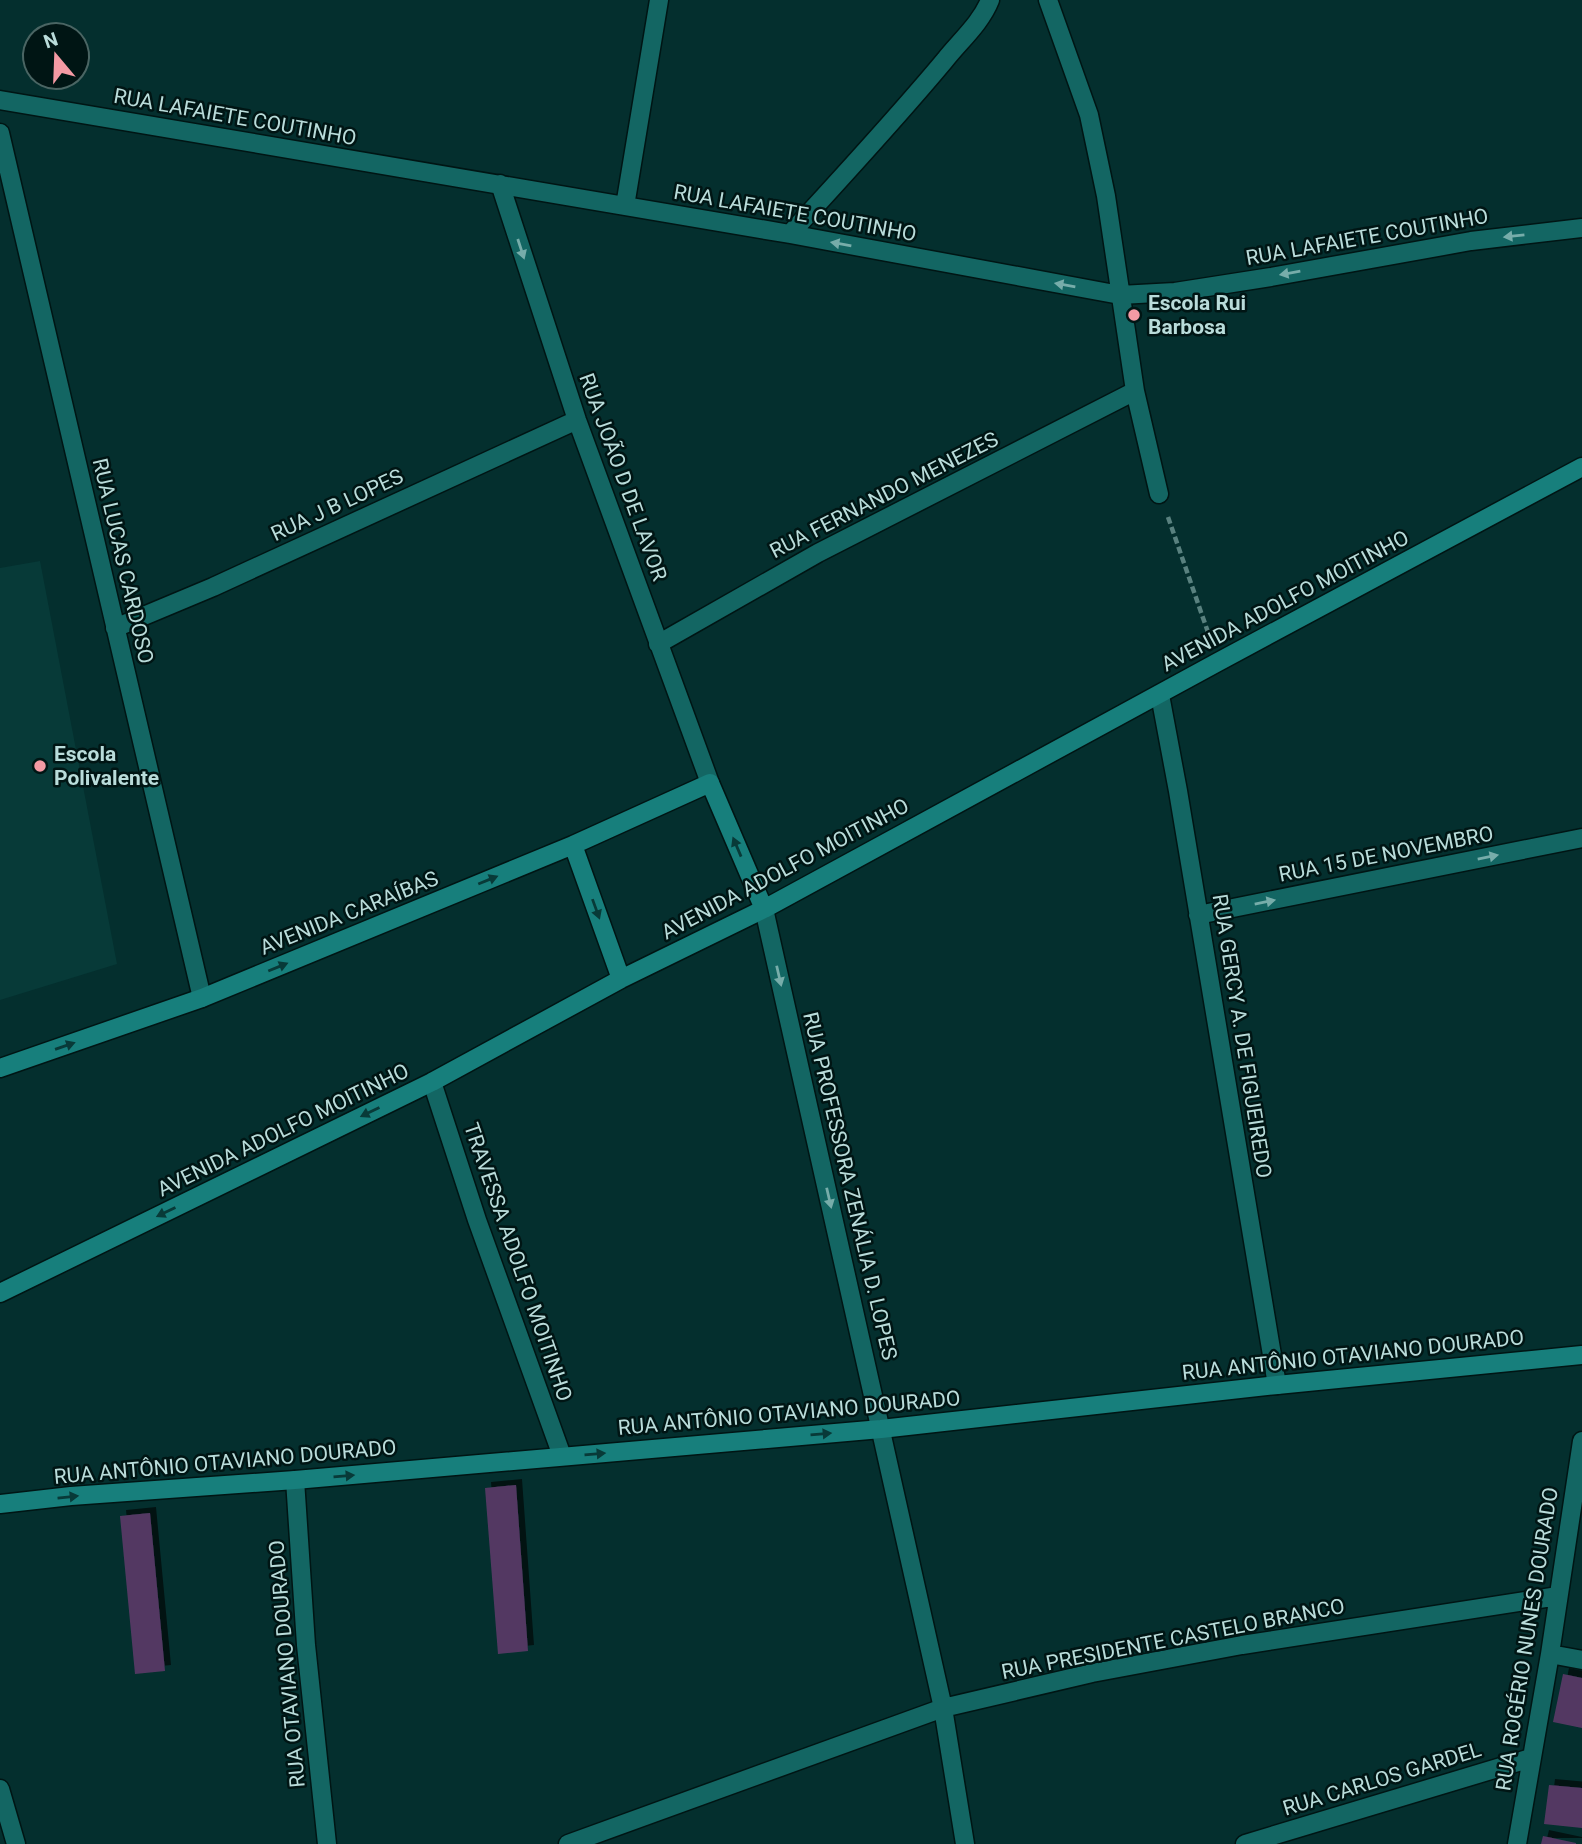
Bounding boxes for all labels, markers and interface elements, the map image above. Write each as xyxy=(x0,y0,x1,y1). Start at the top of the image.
north arrow xyxy=(21,21,91,91)
text: N xyxy=(41,27,61,53)
street label: RUA LAFAIETE COUTINHO xyxy=(112,84,358,150)
street label: RUA LAFAIETE COUTINHO xyxy=(672,180,918,246)
street label: RUA LAFAIETE COUTINHO xyxy=(1244,204,1490,270)
one-way arrow xyxy=(1503,230,1525,241)
one-way arrow xyxy=(830,238,852,249)
one-way arrow xyxy=(516,239,527,260)
one-way arrow xyxy=(1279,268,1301,279)
one-way arrow xyxy=(1054,279,1076,290)
place label: Escola Rui Barbosa xyxy=(1148,291,1246,339)
marker: Escola Rui Barbosa xyxy=(1126,307,1142,323)
street label: RUA JOÃO D DE LAVOR xyxy=(574,370,672,584)
street label: RUA FERNANDO MENEZES xyxy=(766,427,1002,563)
street label: RUA LUCAS CARDOSO xyxy=(88,456,158,666)
street label: RUA J B LOPES xyxy=(267,464,407,546)
street label: AVENIDA ADOLFO MOITINHO xyxy=(1157,525,1413,677)
place label: Escola Polivalente xyxy=(54,742,159,790)
marker: Escola Polivalente xyxy=(32,758,48,774)
street label: AVENIDA ADOLFO MOITINHO xyxy=(657,793,913,945)
street label: RUA 15 DE NOVEMBRO xyxy=(1277,821,1495,887)
one-way arrow xyxy=(731,836,742,857)
one-way arrow xyxy=(1477,851,1499,862)
street label: AVENIDA CARAÍBAS xyxy=(256,866,442,960)
one-way arrow xyxy=(478,875,499,886)
street label: RUA GERCY A. DE FIGUEIREDO xyxy=(1208,892,1276,1180)
one-way arrow xyxy=(1254,896,1276,907)
one-way arrow xyxy=(591,899,602,920)
one-way arrow xyxy=(267,961,288,972)
one-way arrow xyxy=(774,965,785,987)
street label: RUA PROFESSORA ZENÁLIA D. LOPES xyxy=(798,1010,902,1362)
one-way arrow xyxy=(54,1040,75,1051)
street label: AVENIDA ADOLFO MOITINHO xyxy=(153,1059,413,1201)
one-way arrow xyxy=(360,1107,380,1118)
street label: TRAVESSA ADOLFO MOITINHO xyxy=(459,1120,577,1404)
one-way arrow xyxy=(824,1187,835,1209)
one-way arrow xyxy=(156,1207,176,1218)
street label: RUA ANTÔNIO OTAVIANO DOURADO xyxy=(1181,1325,1525,1385)
street label: RUA ANTÔNIO OTAVIANO DOURADO xyxy=(617,1386,961,1440)
one-way arrow xyxy=(810,1428,832,1439)
street label: RUA ANTÔNIO OTAVIANO DOURADO xyxy=(53,1435,397,1489)
one-way arrow xyxy=(584,1448,606,1459)
one-way arrow xyxy=(333,1470,355,1481)
street label: RUA ROGÉRIO NUNES DOURADO xyxy=(1491,1485,1563,1793)
one-way arrow xyxy=(57,1491,79,1502)
street label: RUA OTAVIANO DOURADO xyxy=(264,1539,310,1789)
street label: RUA PRESIDENTE CASTELO BRANCO xyxy=(999,1594,1347,1684)
street label: RUA CARLOS GARDEL xyxy=(1280,1737,1484,1821)

